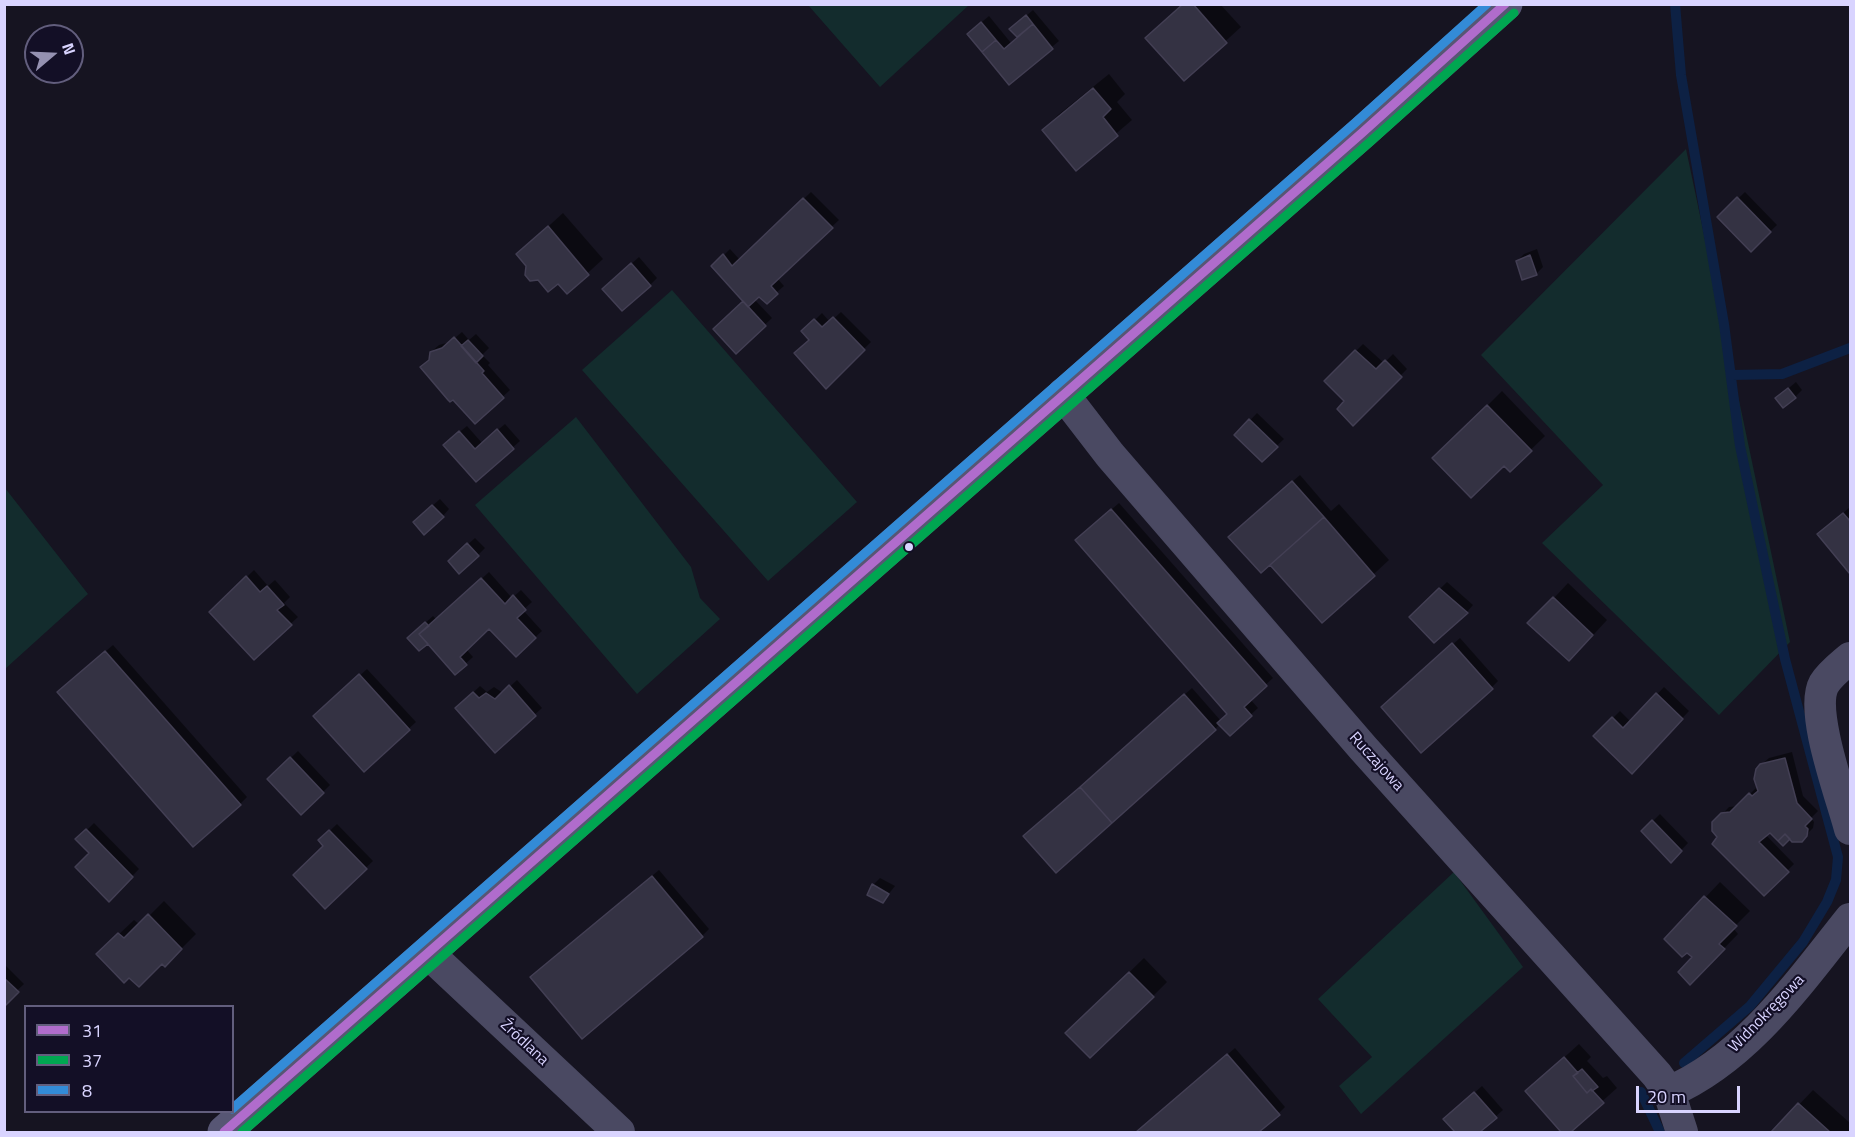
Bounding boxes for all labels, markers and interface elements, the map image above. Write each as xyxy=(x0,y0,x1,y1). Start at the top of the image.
north arrow xyxy=(24,24,84,84)
text: N xyxy=(56,40,82,58)
unlabelled marker xyxy=(903,541,915,553)
street label: Ruczajowa xyxy=(1345,729,1407,795)
street label: Widnokręgowa xyxy=(1725,971,1809,1057)
legend xyxy=(24,1005,234,1113)
street label: Źródlana xyxy=(496,1016,552,1070)
text: 31 xyxy=(82,1017,102,1044)
text: 37 xyxy=(82,1047,102,1074)
scale bar xyxy=(1639,1074,1742,1112)
text: 8 xyxy=(82,1077,92,1104)
text: 20 m xyxy=(1647,1083,1686,1110)

